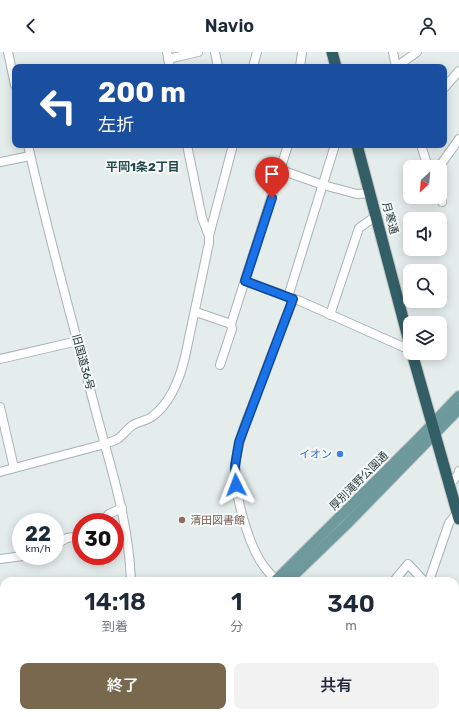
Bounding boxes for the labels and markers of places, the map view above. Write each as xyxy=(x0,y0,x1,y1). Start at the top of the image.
pin xyxy=(255,157,289,198)
place label: イオン xyxy=(299,448,332,461)
marker: イオン xyxy=(335,449,345,459)
place label: 清田図書館 xyxy=(190,514,245,527)
marker: 清田図書館 xyxy=(177,515,187,525)

